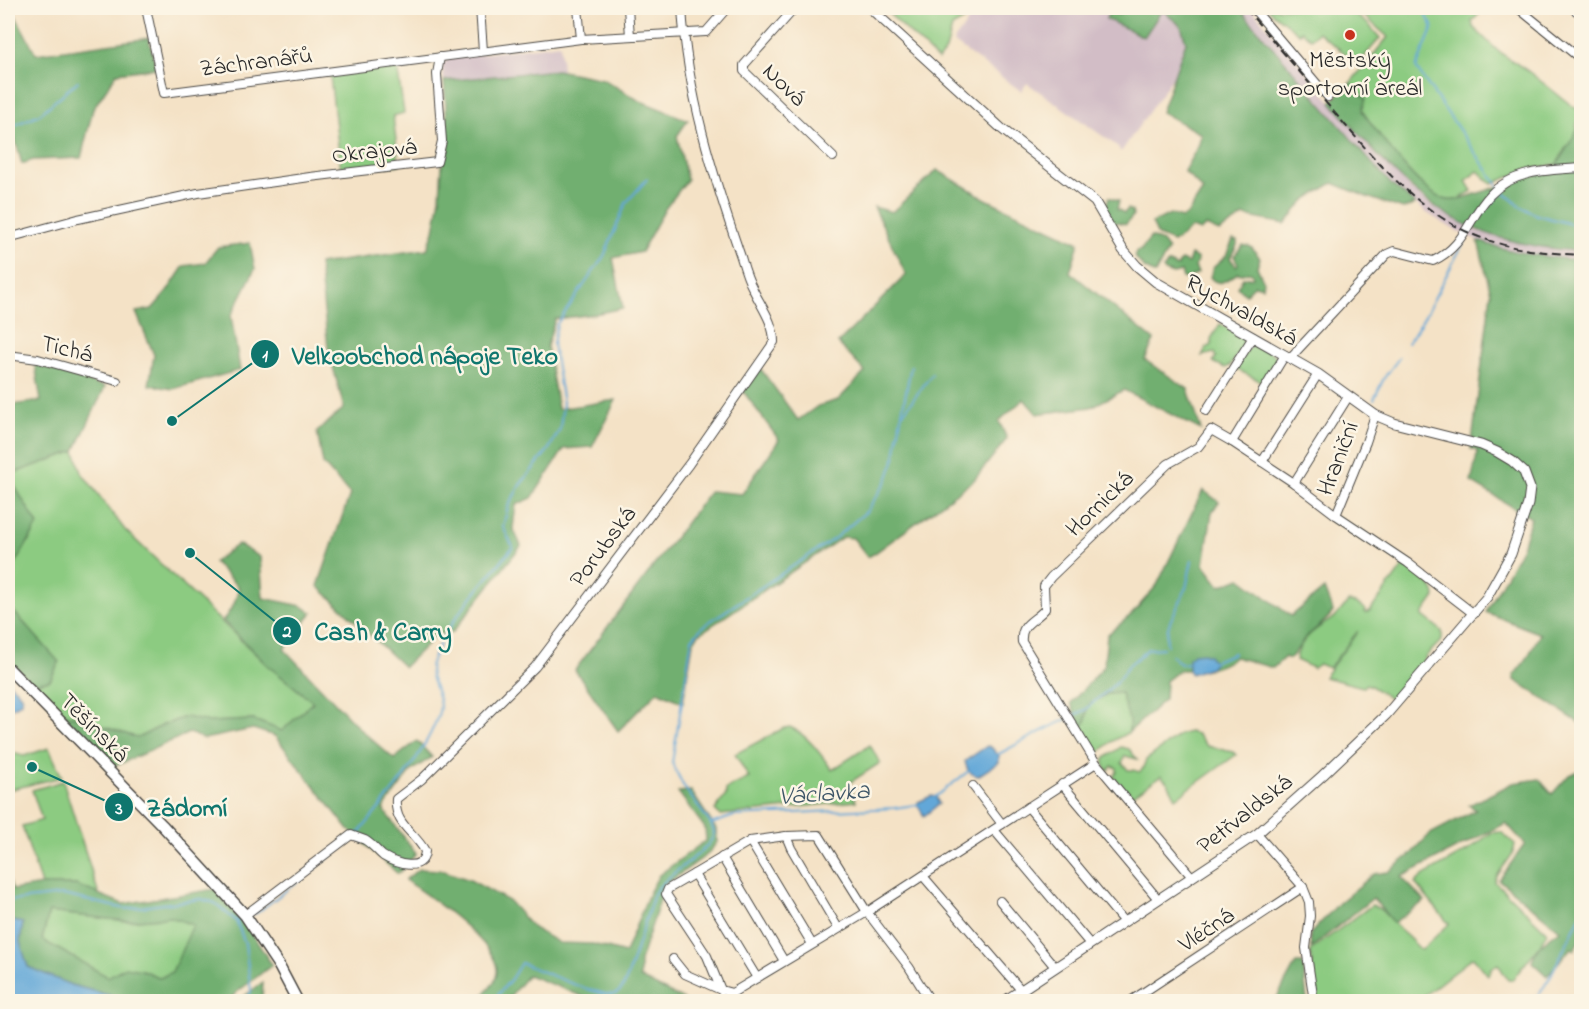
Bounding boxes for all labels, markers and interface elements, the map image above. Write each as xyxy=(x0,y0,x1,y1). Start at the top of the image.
marker: Městský sportovní areál xyxy=(1343,28,1357,42)
street label: Záchranářů xyxy=(198,39,315,88)
place label: Městský sportovní areál xyxy=(1278,44,1422,107)
street label: Nová xyxy=(753,56,813,116)
street label: Okrajová xyxy=(330,131,419,174)
street label: Rychvaldská xyxy=(1178,266,1304,357)
street label: Tichá xyxy=(37,327,96,374)
callout: Velkoobchod nápoje Teko xyxy=(250,332,570,376)
text: Velkoobchod nápoje Teko xyxy=(291,339,558,377)
text: 1 xyxy=(262,344,268,370)
street label: Hraniční xyxy=(1309,417,1370,501)
street label: Hornická xyxy=(1059,463,1143,546)
street label: Porubská xyxy=(562,500,646,595)
callout: Cash & Carry xyxy=(272,609,464,653)
text: Cash & Carry xyxy=(314,615,452,653)
text: 2 xyxy=(282,620,292,646)
street label: Těšínská xyxy=(50,686,136,772)
street label: Petřvaldská xyxy=(1190,766,1301,864)
water label: Václavka xyxy=(778,773,872,817)
callout: Zádomí xyxy=(104,785,239,829)
text: Zádomí xyxy=(147,791,228,829)
text: 3 xyxy=(114,797,123,823)
street label: Vléčná xyxy=(1172,900,1242,963)

